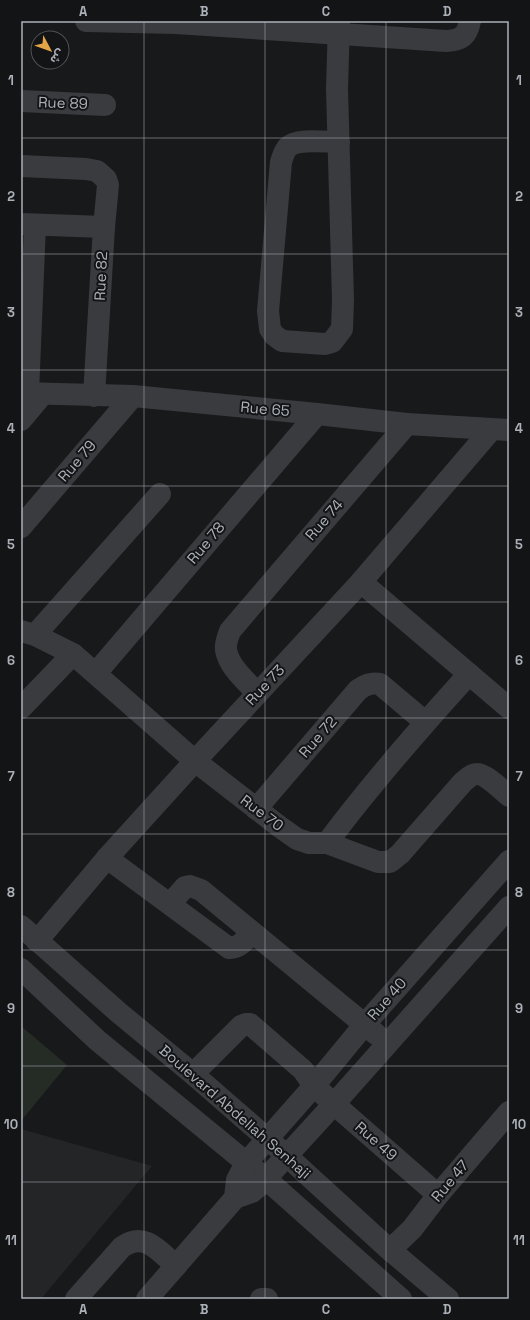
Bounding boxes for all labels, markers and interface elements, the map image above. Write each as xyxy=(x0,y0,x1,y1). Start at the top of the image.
text: A xyxy=(79,3,88,20)
text: B xyxy=(200,3,209,20)
text: C xyxy=(322,3,330,20)
text: D xyxy=(443,3,452,20)
north arrow xyxy=(30,30,70,70)
text: ش xyxy=(47,46,68,67)
text: 1 xyxy=(8,72,14,89)
text: 1 xyxy=(516,72,522,89)
street label: Rue 89 xyxy=(38,92,88,113)
text: 2 xyxy=(7,188,15,205)
text: 2 xyxy=(515,188,523,205)
street label: Rue 82 xyxy=(90,251,111,301)
text: 3 xyxy=(7,304,15,321)
text: 3 xyxy=(515,304,523,321)
street label: Rue 65 xyxy=(240,397,291,420)
text: 4 xyxy=(7,420,15,437)
text: 4 xyxy=(515,420,523,437)
street label: Rue 79 xyxy=(53,436,100,485)
street label: Rue 74 xyxy=(301,495,347,544)
street label: Rue 78 xyxy=(183,518,229,568)
text: 5 xyxy=(7,536,15,553)
text: 5 xyxy=(515,536,523,553)
text: 6 xyxy=(7,652,15,669)
text: 6 xyxy=(515,652,523,669)
street label: Rue 73 xyxy=(241,660,288,709)
street label: Rue 72 xyxy=(294,712,341,761)
text: 7 xyxy=(7,768,15,785)
text: 7 xyxy=(515,768,523,785)
street label: Rue 70 xyxy=(237,790,288,835)
text: 8 xyxy=(7,884,15,901)
text: 8 xyxy=(515,884,523,901)
street label: Rue 40 xyxy=(363,973,410,1024)
text: 9 xyxy=(7,1000,15,1017)
text: 9 xyxy=(515,1000,523,1017)
street label: Boulevard Abdellah Senhaji xyxy=(156,1041,315,1183)
text: 10 xyxy=(4,1116,18,1133)
text: 10 xyxy=(512,1116,526,1133)
street label: Rue 49 xyxy=(351,1117,401,1164)
street label: Rue 47 xyxy=(427,1156,473,1205)
text: 11 xyxy=(5,1232,17,1249)
text: 11 xyxy=(513,1232,525,1249)
text: A xyxy=(79,1301,88,1318)
text: B xyxy=(200,1301,209,1318)
text: C xyxy=(322,1301,330,1318)
text: D xyxy=(443,1301,452,1318)

